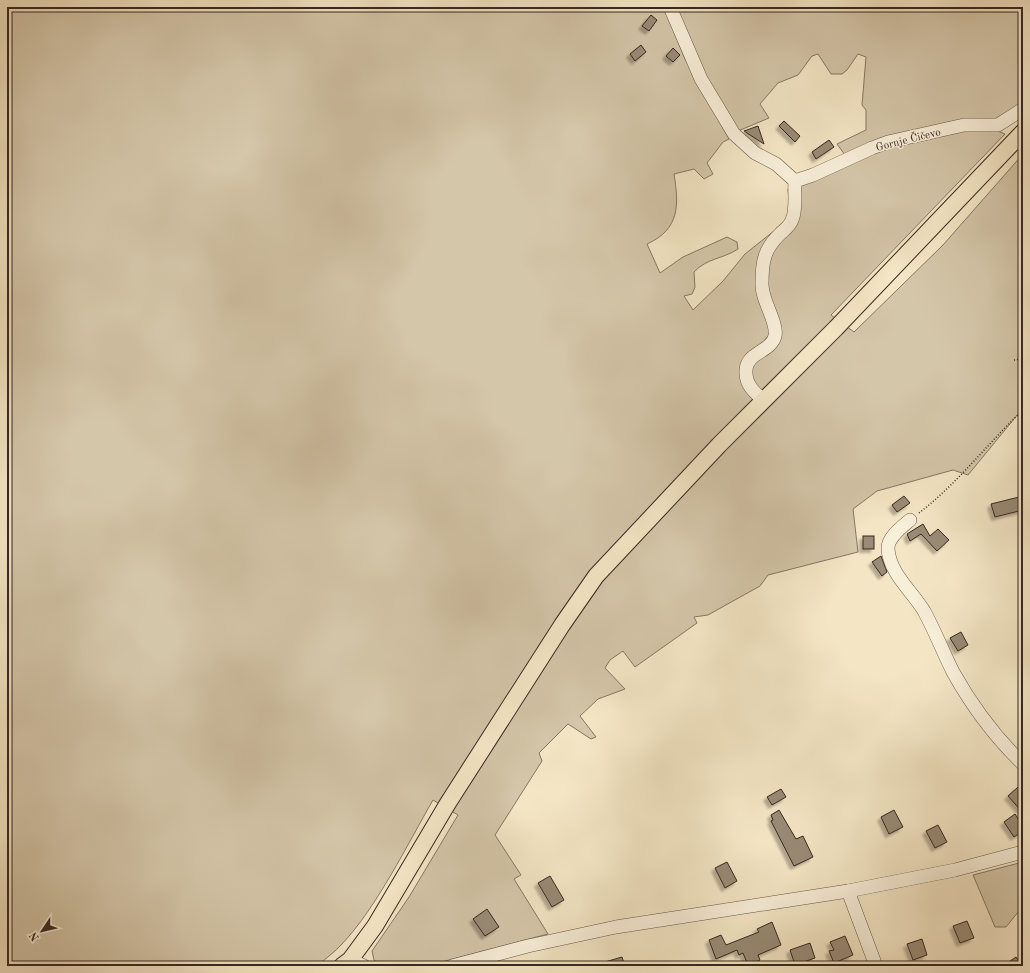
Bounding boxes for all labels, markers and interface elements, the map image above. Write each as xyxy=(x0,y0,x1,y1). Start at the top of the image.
street label: Gornje Čičevo xyxy=(874,124,942,154)
north arrow xyxy=(22,911,62,951)
text: N xyxy=(28,929,42,942)

